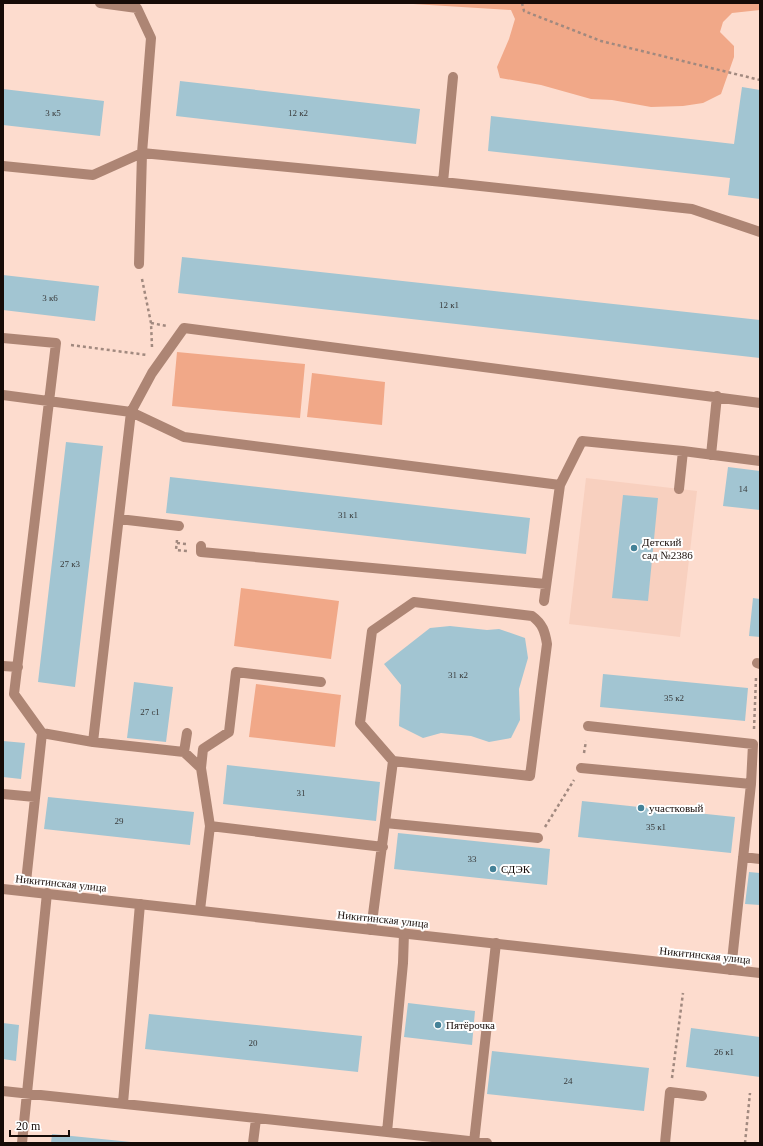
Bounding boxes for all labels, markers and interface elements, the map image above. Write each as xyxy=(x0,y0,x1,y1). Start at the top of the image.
house number: 3 к5 xyxy=(45,108,61,118)
house number: 12 к2 xyxy=(288,108,308,118)
house number: 3 к6 xyxy=(42,293,58,303)
house number: 12 к1 xyxy=(439,300,459,310)
house number: 14 xyxy=(739,484,748,494)
house number: 31 к1 xyxy=(338,510,358,520)
place label: Детский сад №2386 xyxy=(642,536,693,561)
marker: Детский сад №2386 xyxy=(629,543,639,553)
house number: 27 к3 xyxy=(60,559,81,569)
house number: 31 к2 xyxy=(448,670,468,680)
house number: 35 к2 xyxy=(664,693,684,703)
house number: 27 c1 xyxy=(140,707,160,717)
house number: 31 xyxy=(297,788,306,798)
place label: участковый xyxy=(649,802,703,814)
marker: участковый xyxy=(636,803,646,813)
house number: 29 xyxy=(115,816,124,826)
house number: 35 к1 xyxy=(646,822,666,832)
house number: 33 xyxy=(468,854,477,864)
place label: СДЭК xyxy=(501,863,531,875)
marker: СДЭК xyxy=(488,864,498,874)
street label: Никитинская улица xyxy=(15,872,107,894)
street label: Никитинская улица xyxy=(337,908,429,930)
street label: Никитинская улица xyxy=(659,944,751,966)
place label: Пятёрочка xyxy=(446,1019,495,1031)
marker: Пятёрочка xyxy=(433,1020,443,1030)
house number: 20 xyxy=(249,1038,258,1048)
house number: 26 к1 xyxy=(714,1047,734,1057)
house number: 24 xyxy=(564,1076,573,1086)
scale bar xyxy=(10,1112,69,1138)
text: 20 m xyxy=(16,1119,41,1133)

